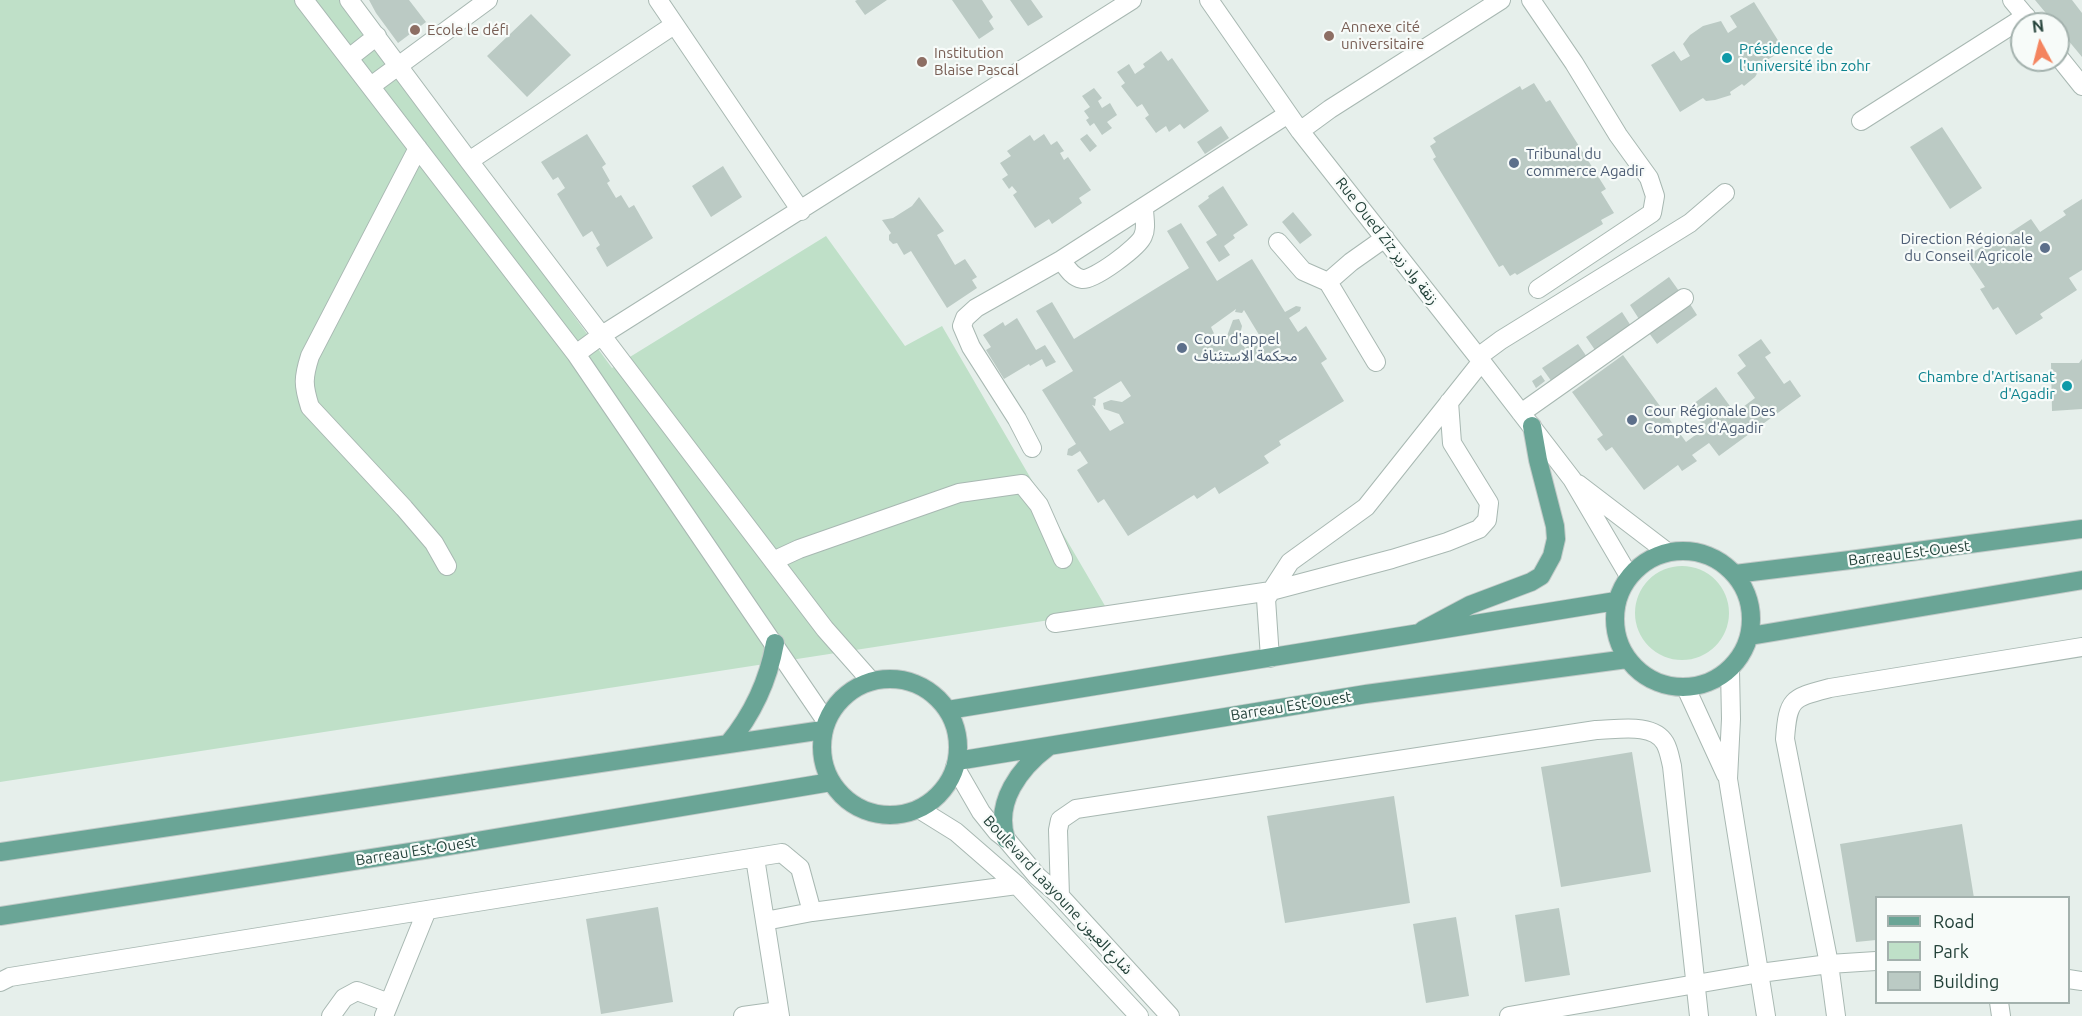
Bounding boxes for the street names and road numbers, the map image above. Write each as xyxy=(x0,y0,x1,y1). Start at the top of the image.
street label: Rue Oued Ziz زنقة واد زيز xyxy=(1332,174,1442,308)
street label: Barreau Est-Ouest xyxy=(1847,537,1971,569)
street label: Barreau Est-Ouest xyxy=(1229,688,1353,724)
street label: Boulevard Laayoune شارع العيون xyxy=(980,812,1136,978)
street label: Barreau Est-Ouest xyxy=(354,833,478,869)

